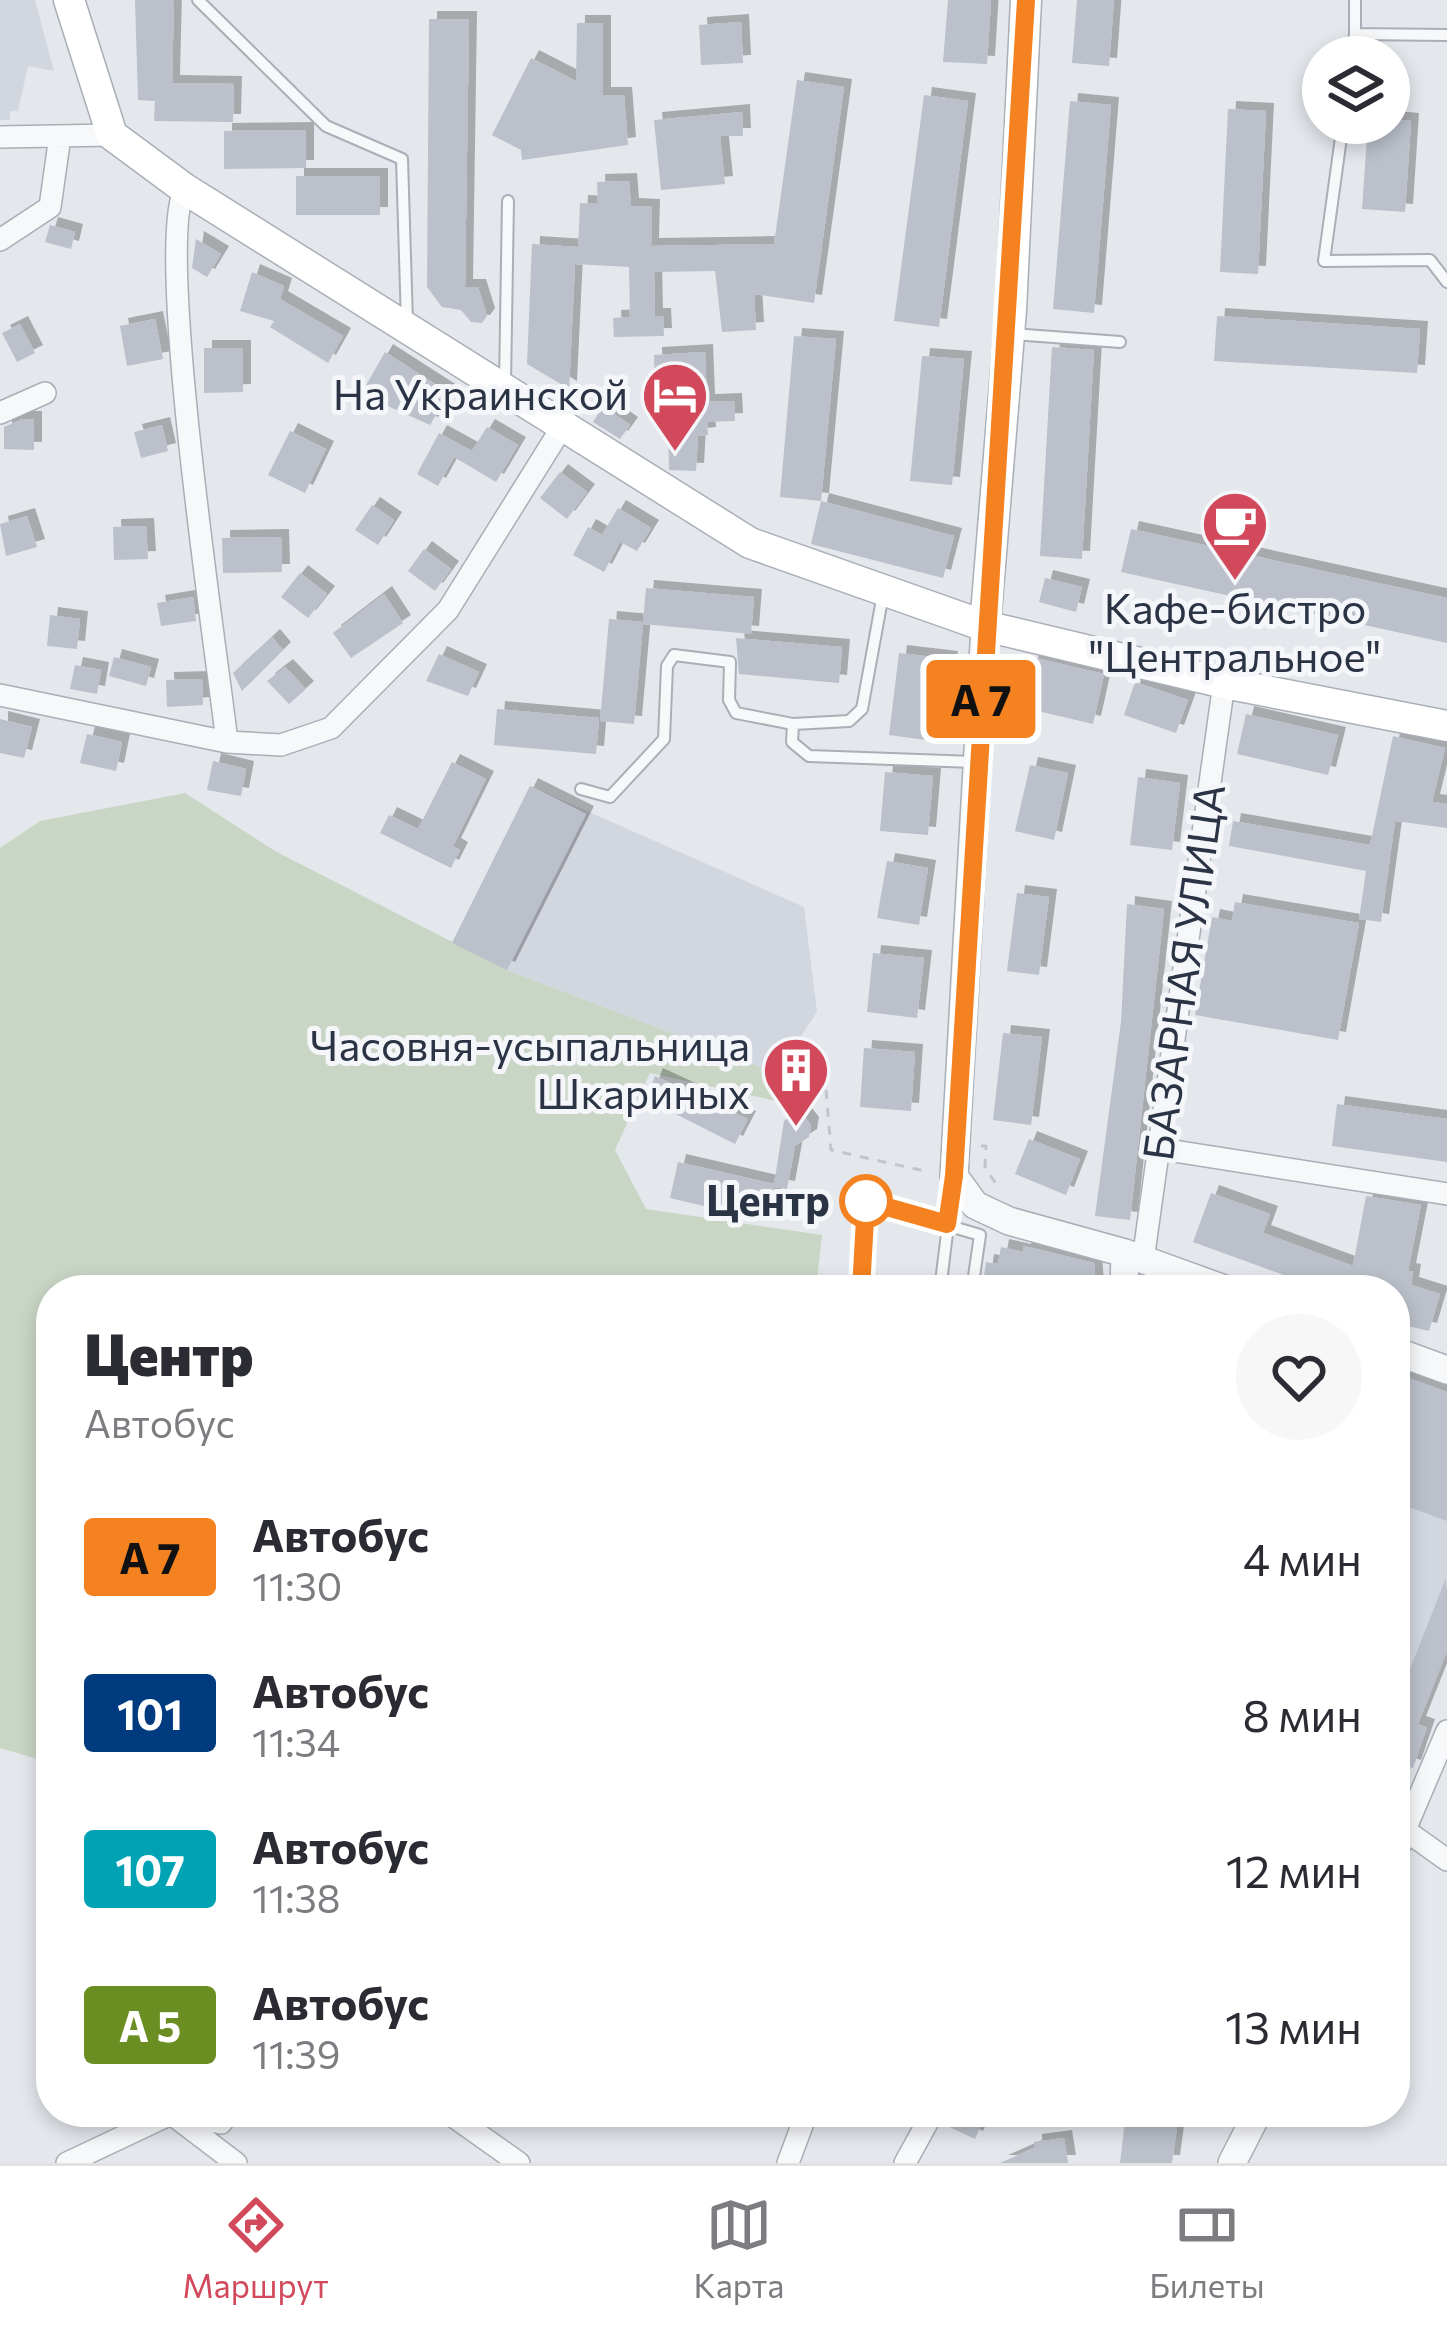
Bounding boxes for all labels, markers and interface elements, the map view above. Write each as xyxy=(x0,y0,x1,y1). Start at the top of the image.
map controls xyxy=(1302,36,1410,144)
button: layers xyxy=(1302,36,1410,144)
hotel icon: На Украинской xyxy=(640,360,710,454)
place label: На Украинской xyxy=(333,367,628,419)
cafe icon: Кафе‐бистро "Центральное" xyxy=(1200,489,1270,583)
place label: Кафе‐бистро "Центральное" xyxy=(1089,581,1381,681)
line badge: A 7 xyxy=(912,660,1050,738)
text: A 7 xyxy=(950,673,1012,725)
street label: БАЗАРНАЯ УЛИЦА xyxy=(1130,780,1234,1163)
place label: Часовня-усыпальница Шкариных xyxy=(310,1018,750,1118)
building icon: Часовня-усыпальница Шкариных xyxy=(761,1035,831,1129)
place label: Центр xyxy=(706,1173,830,1225)
marker: Центр xyxy=(841,1176,891,1226)
button: heart xyxy=(1236,1314,1362,1440)
text: Центр xyxy=(84,1318,254,1388)
text: Автобус xyxy=(84,1398,235,1446)
text: Автобус xyxy=(252,1506,429,1561)
text: 4 мин xyxy=(1243,1530,1362,1585)
text: A 7 xyxy=(119,1531,181,1583)
text: 11:30 xyxy=(252,1561,342,1609)
text: Автобус xyxy=(252,1662,429,1717)
text: 8 мин xyxy=(1243,1686,1362,1741)
text: 101 xyxy=(117,1687,183,1739)
text: 11:34 xyxy=(252,1717,340,1765)
text: Автобус xyxy=(252,1818,429,1873)
text: 12 мин xyxy=(1226,1842,1362,1897)
text: 107 xyxy=(115,1843,185,1895)
text: 11:38 xyxy=(252,1873,340,1921)
text: Автобус xyxy=(252,1974,429,2029)
text: 13 мин xyxy=(1225,1998,1362,2053)
text: A 5 xyxy=(119,1999,181,2051)
text: 11:39 xyxy=(252,2029,340,2077)
tab: Маршрут xyxy=(182,2192,329,2305)
tab: Карта xyxy=(694,2192,784,2305)
tab: Билеты xyxy=(1149,2192,1265,2305)

